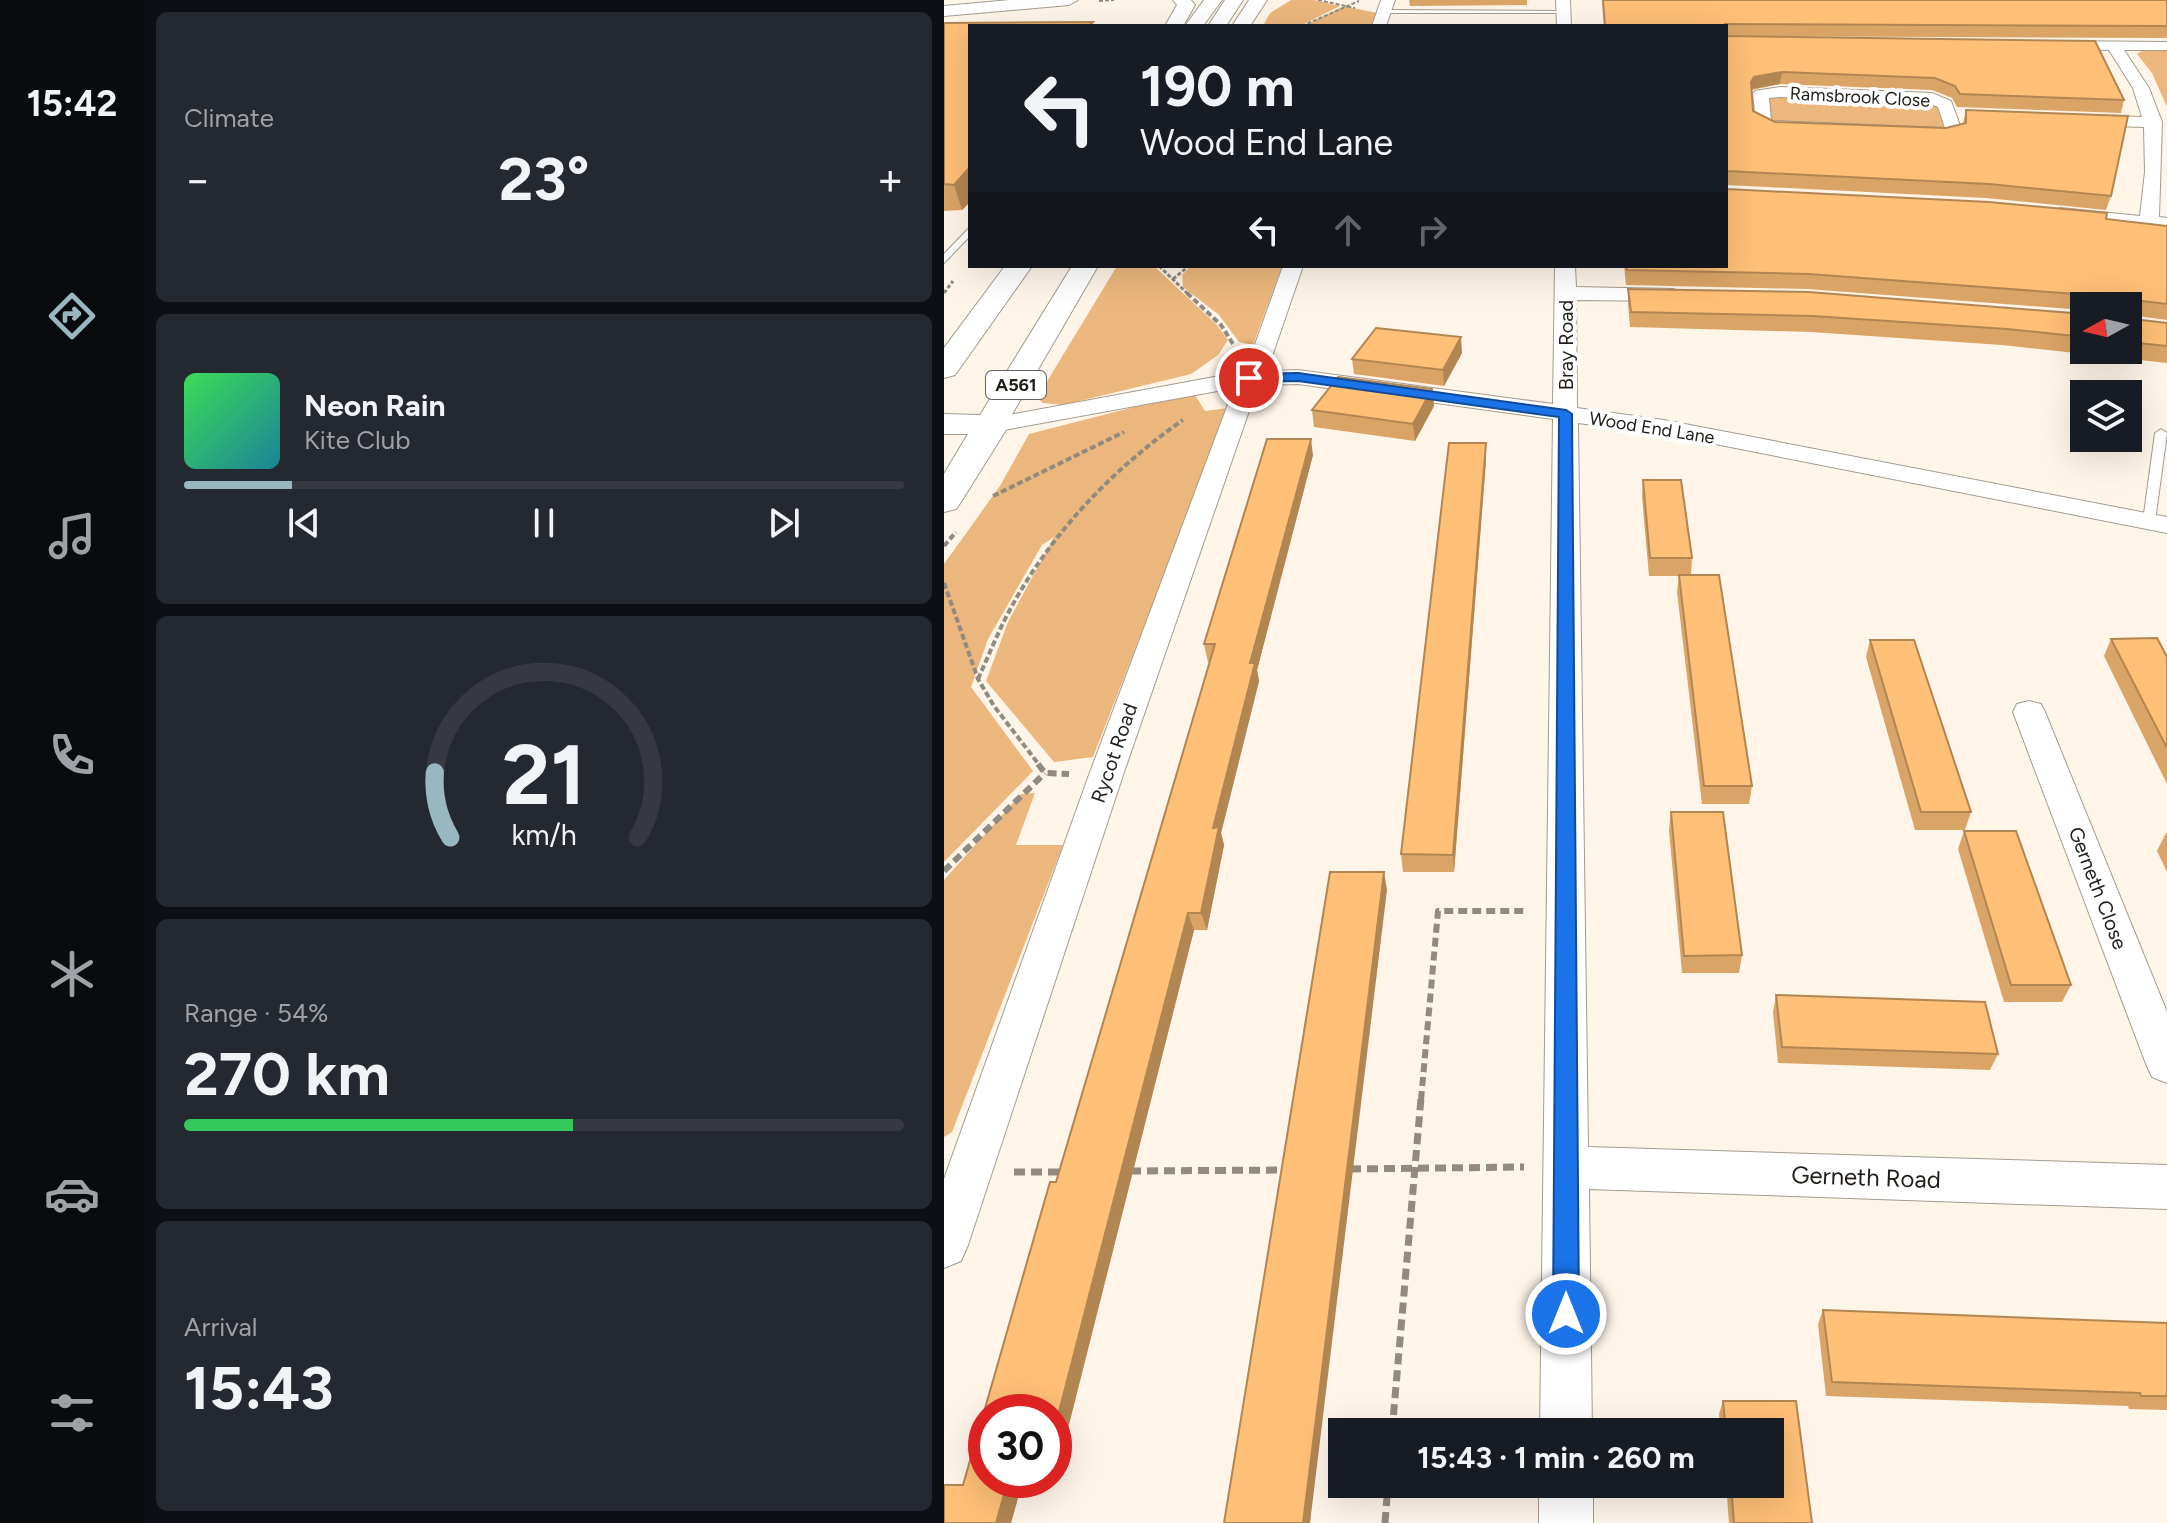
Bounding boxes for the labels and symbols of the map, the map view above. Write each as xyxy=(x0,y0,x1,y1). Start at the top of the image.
street label: Ramsbrook Close xyxy=(1789,82,1931,112)
north arrow xyxy=(2070,292,2142,364)
street label: Bray Road xyxy=(1554,300,1578,390)
pin xyxy=(1215,344,1283,412)
road number: A561 xyxy=(986,371,1046,399)
street label: Wood End Lane xyxy=(1588,407,1716,449)
street label: Rycot Road xyxy=(1086,700,1142,806)
street label: Gerneth Close xyxy=(2064,823,2132,953)
street label: Gerneth Road xyxy=(1791,1160,1941,1194)
position arrow xyxy=(1524,1272,1608,1356)
speed limit sign: 30 xyxy=(968,1394,1072,1498)

